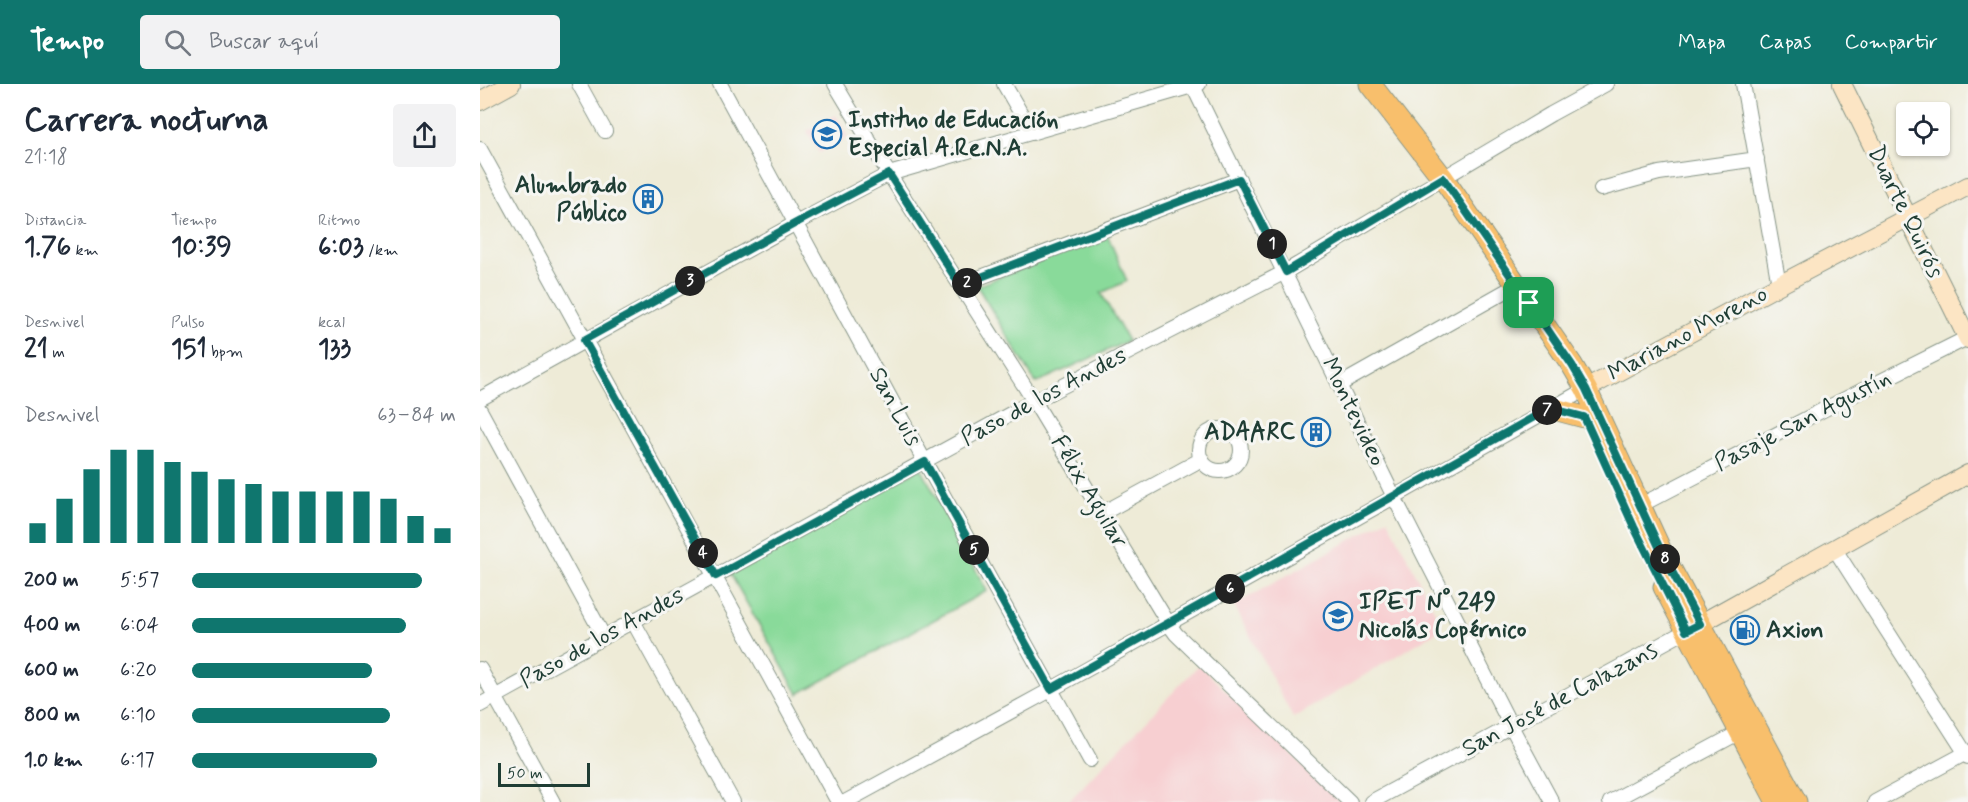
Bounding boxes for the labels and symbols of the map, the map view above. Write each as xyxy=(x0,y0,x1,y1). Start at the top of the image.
place label: Instituo de Educación Especial A.Re.N.A. xyxy=(848,105,1059,164)
school or university icon: Instituo de Educación Especial A.Re.N.A. xyxy=(811,118,843,150)
street label: Duarte Quirós xyxy=(1860,141,1951,284)
place label: Alumbrado Público xyxy=(515,170,627,229)
building icon: Alumbrado Público xyxy=(632,183,664,215)
pin: 1 xyxy=(1257,229,1287,259)
pin: 3 xyxy=(675,266,705,296)
pin: 2 xyxy=(952,268,982,298)
pin xyxy=(1503,277,1554,328)
street label: Mariano Moreno xyxy=(1603,279,1773,389)
street label: Paso de los Andes xyxy=(956,340,1133,454)
street label: Montevideo xyxy=(1313,353,1393,471)
street label: San Luis xyxy=(861,362,929,452)
street label: Pasaje San Agustín xyxy=(1709,363,1898,481)
pin: 7 xyxy=(1532,395,1562,425)
building icon: ADAARC xyxy=(1300,416,1332,448)
place label: ADAARC xyxy=(1204,417,1296,448)
street label: Félix Aguilar xyxy=(1041,430,1135,556)
pin: 5 xyxy=(959,535,989,565)
pin: 4 xyxy=(688,538,718,568)
pin: 8 xyxy=(1650,544,1680,574)
pin: 6 xyxy=(1215,574,1245,604)
street label: Paso de los Andes xyxy=(514,580,690,696)
place label: IPET N° 249 Nicolás Copérnico xyxy=(1359,587,1527,646)
school or university icon: IPET N° 249 Nicolás Copérnico xyxy=(1322,600,1354,632)
fuel station icon: Axion xyxy=(1729,614,1761,646)
place label: Axion xyxy=(1766,615,1824,646)
street label: San José de Calazans xyxy=(1457,635,1663,765)
scale bar xyxy=(498,760,590,788)

